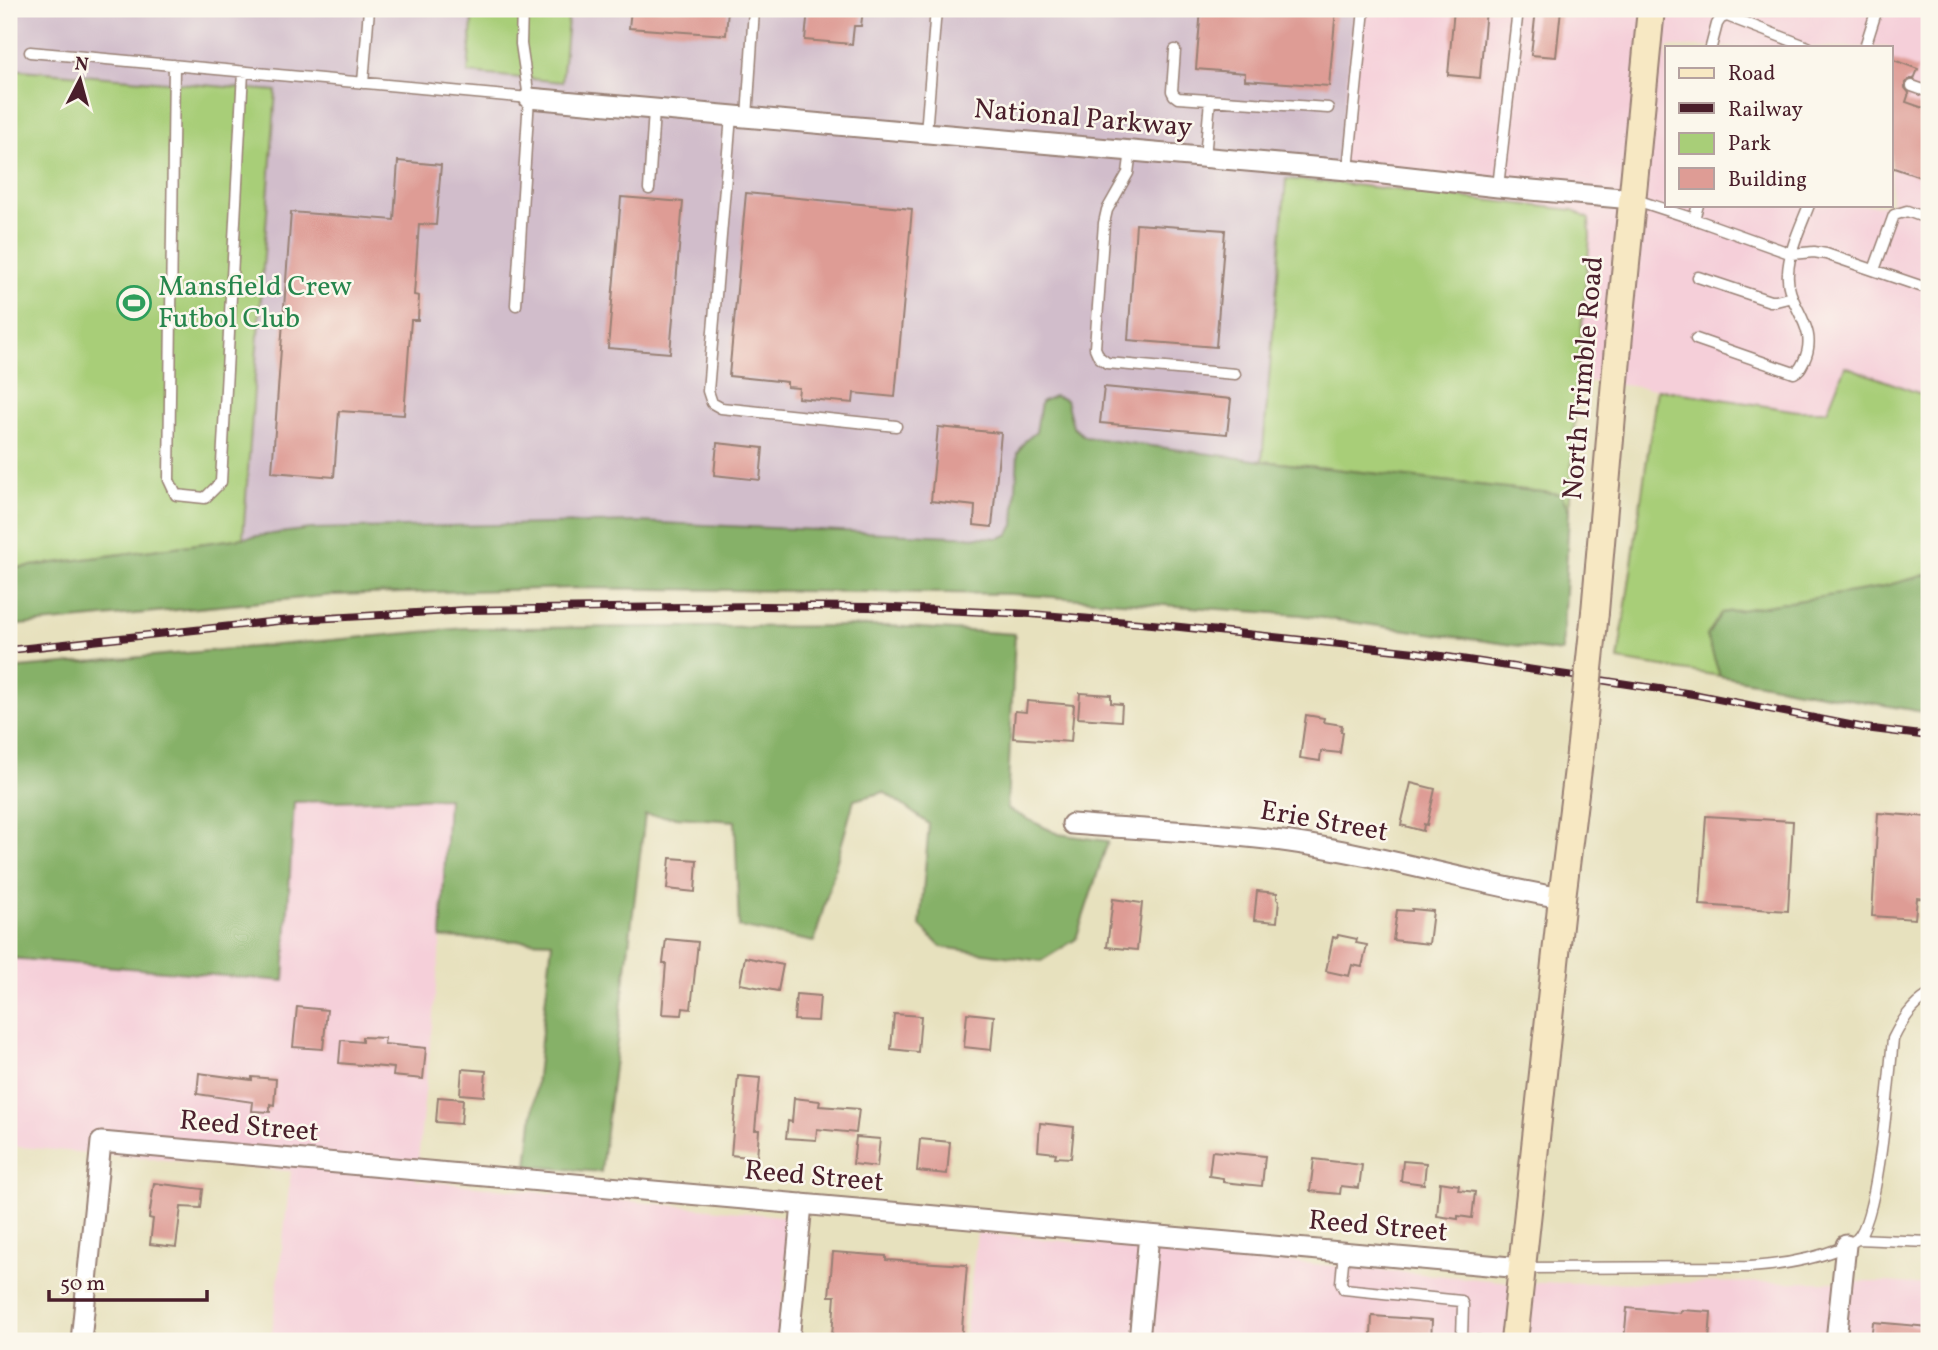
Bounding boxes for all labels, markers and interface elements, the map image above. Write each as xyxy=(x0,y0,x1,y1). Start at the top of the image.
north arrow xyxy=(46,46,116,116)
legend xyxy=(1665,46,1892,206)
text: N xyxy=(73,51,90,79)
text: Road xyxy=(1728,60,1775,89)
street label: National Parkway xyxy=(972,90,1194,148)
text: Railway xyxy=(1728,96,1804,125)
text: Park xyxy=(1728,130,1771,159)
text: Building xyxy=(1728,166,1807,195)
street label: North Trimble Road xyxy=(1554,255,1614,501)
place label: Mansfield Crew Futbol Club xyxy=(158,268,352,339)
sports icon: Mansfield Crew Futbol Club xyxy=(115,284,153,322)
street label: Erie Street xyxy=(1257,792,1391,852)
street label: Reed Street xyxy=(178,1101,320,1153)
street label: Reed Street xyxy=(743,1151,885,1203)
street label: Reed Street xyxy=(1307,1201,1449,1253)
scale bar xyxy=(49,1259,206,1303)
text: 50 m xyxy=(60,1270,105,1299)

